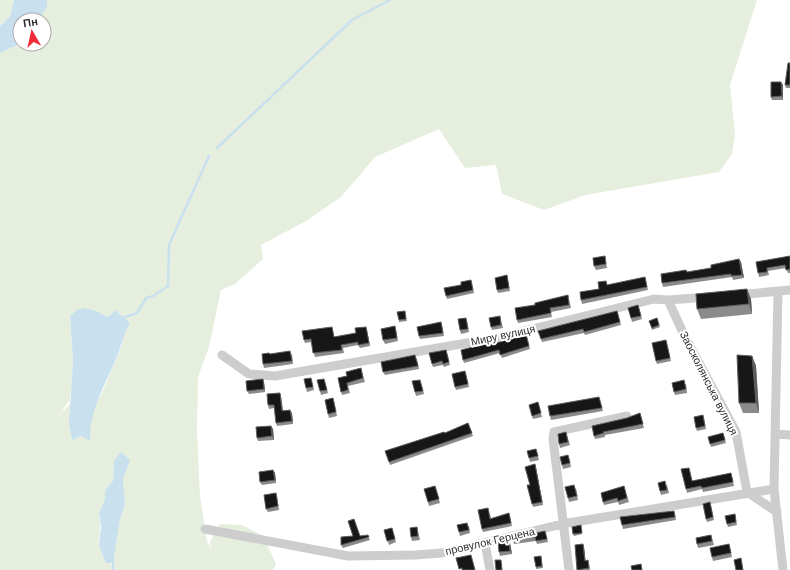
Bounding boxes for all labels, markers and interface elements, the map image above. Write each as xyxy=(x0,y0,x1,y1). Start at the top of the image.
north arrow xyxy=(12,12,52,52)
text: Пн xyxy=(22,15,39,29)
street label: Миру вулиця xyxy=(470,322,536,348)
street label: Заосколянська вулиця xyxy=(678,329,740,437)
street label: провулок Герцена xyxy=(444,525,537,557)

